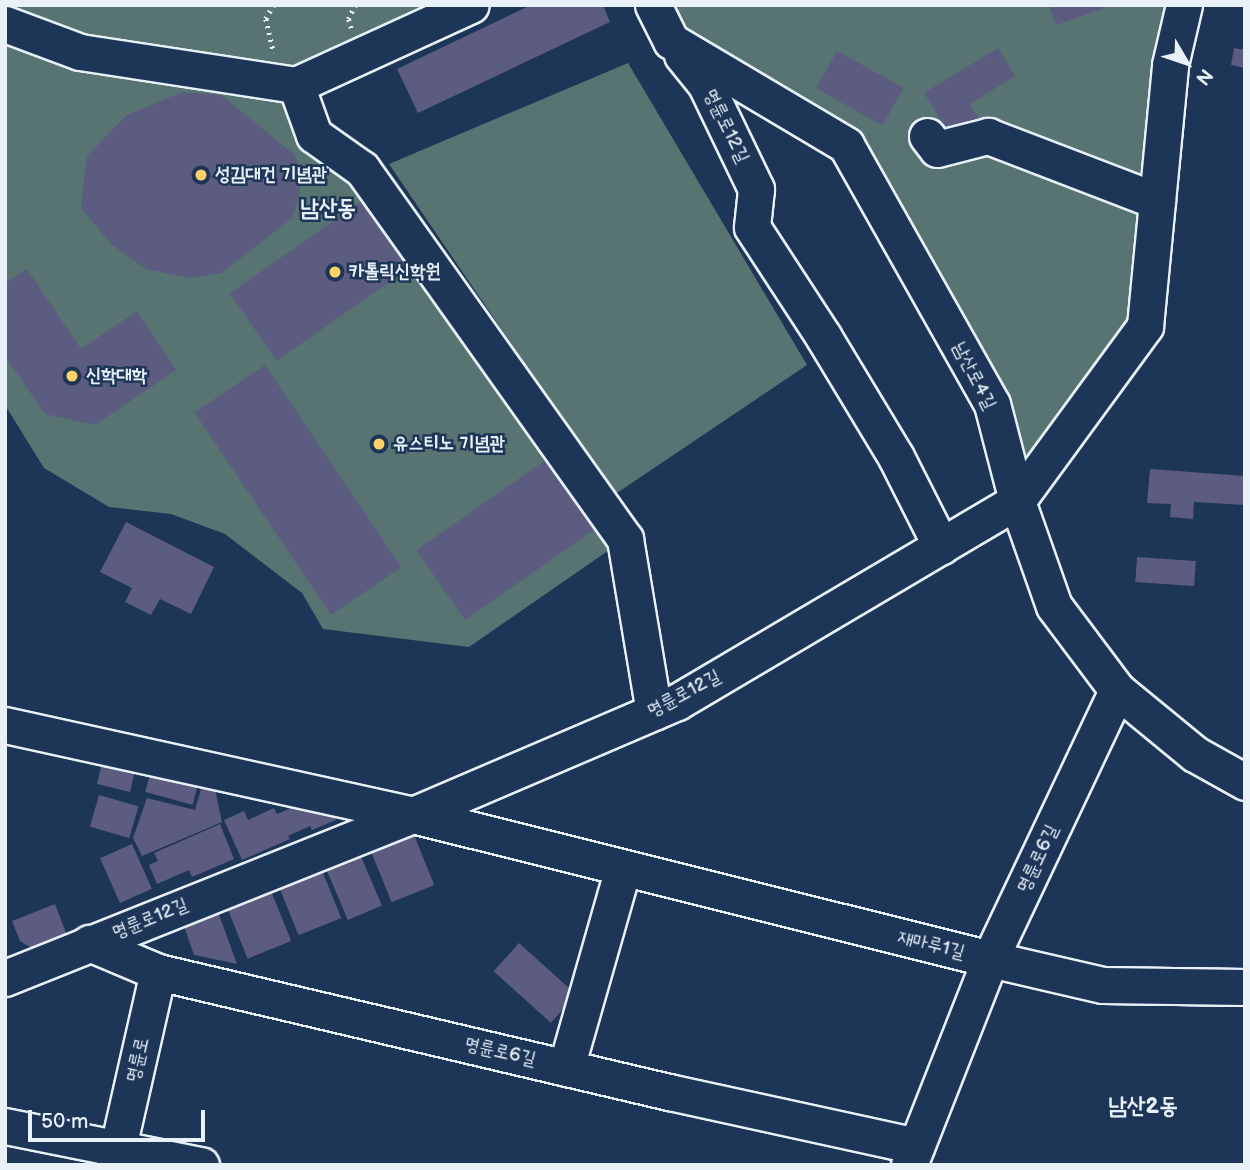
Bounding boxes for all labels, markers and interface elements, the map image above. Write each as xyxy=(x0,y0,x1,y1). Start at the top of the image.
north arrow xyxy=(1152,28,1222,98)
text: N xyxy=(1190,64,1217,89)
street label: 명륜로12길 xyxy=(698,85,754,167)
place label: 성김대건 기념관 xyxy=(215,164,327,186)
marker: 성김대건 기념관 xyxy=(193,167,209,183)
district label: 남산동 xyxy=(300,194,356,222)
place label: 카톨릭신학원 xyxy=(349,261,441,283)
marker: 카톨릭신학원 xyxy=(327,264,343,280)
street label: 남산로4길 xyxy=(947,338,1001,414)
place label: 신학대학 xyxy=(86,365,147,387)
marker: 신학대학 xyxy=(64,368,80,384)
place label: 유스티노 기념관 xyxy=(393,433,505,455)
marker: 유스티노 기념관 xyxy=(371,436,387,452)
street label: 명륜로12길 xyxy=(643,665,725,723)
street label: 명륜로6길 xyxy=(1012,821,1064,897)
street label: 명륜로12길 xyxy=(109,893,191,945)
street label: 재마루1길 xyxy=(895,926,967,964)
street label: 명륜로6길 xyxy=(462,1033,538,1071)
street label: 명륜로 xyxy=(122,1035,154,1085)
district label: 남산2동 xyxy=(1108,1092,1178,1120)
scale bar xyxy=(32,1096,208,1140)
text: 50 m xyxy=(41,1109,88,1134)

